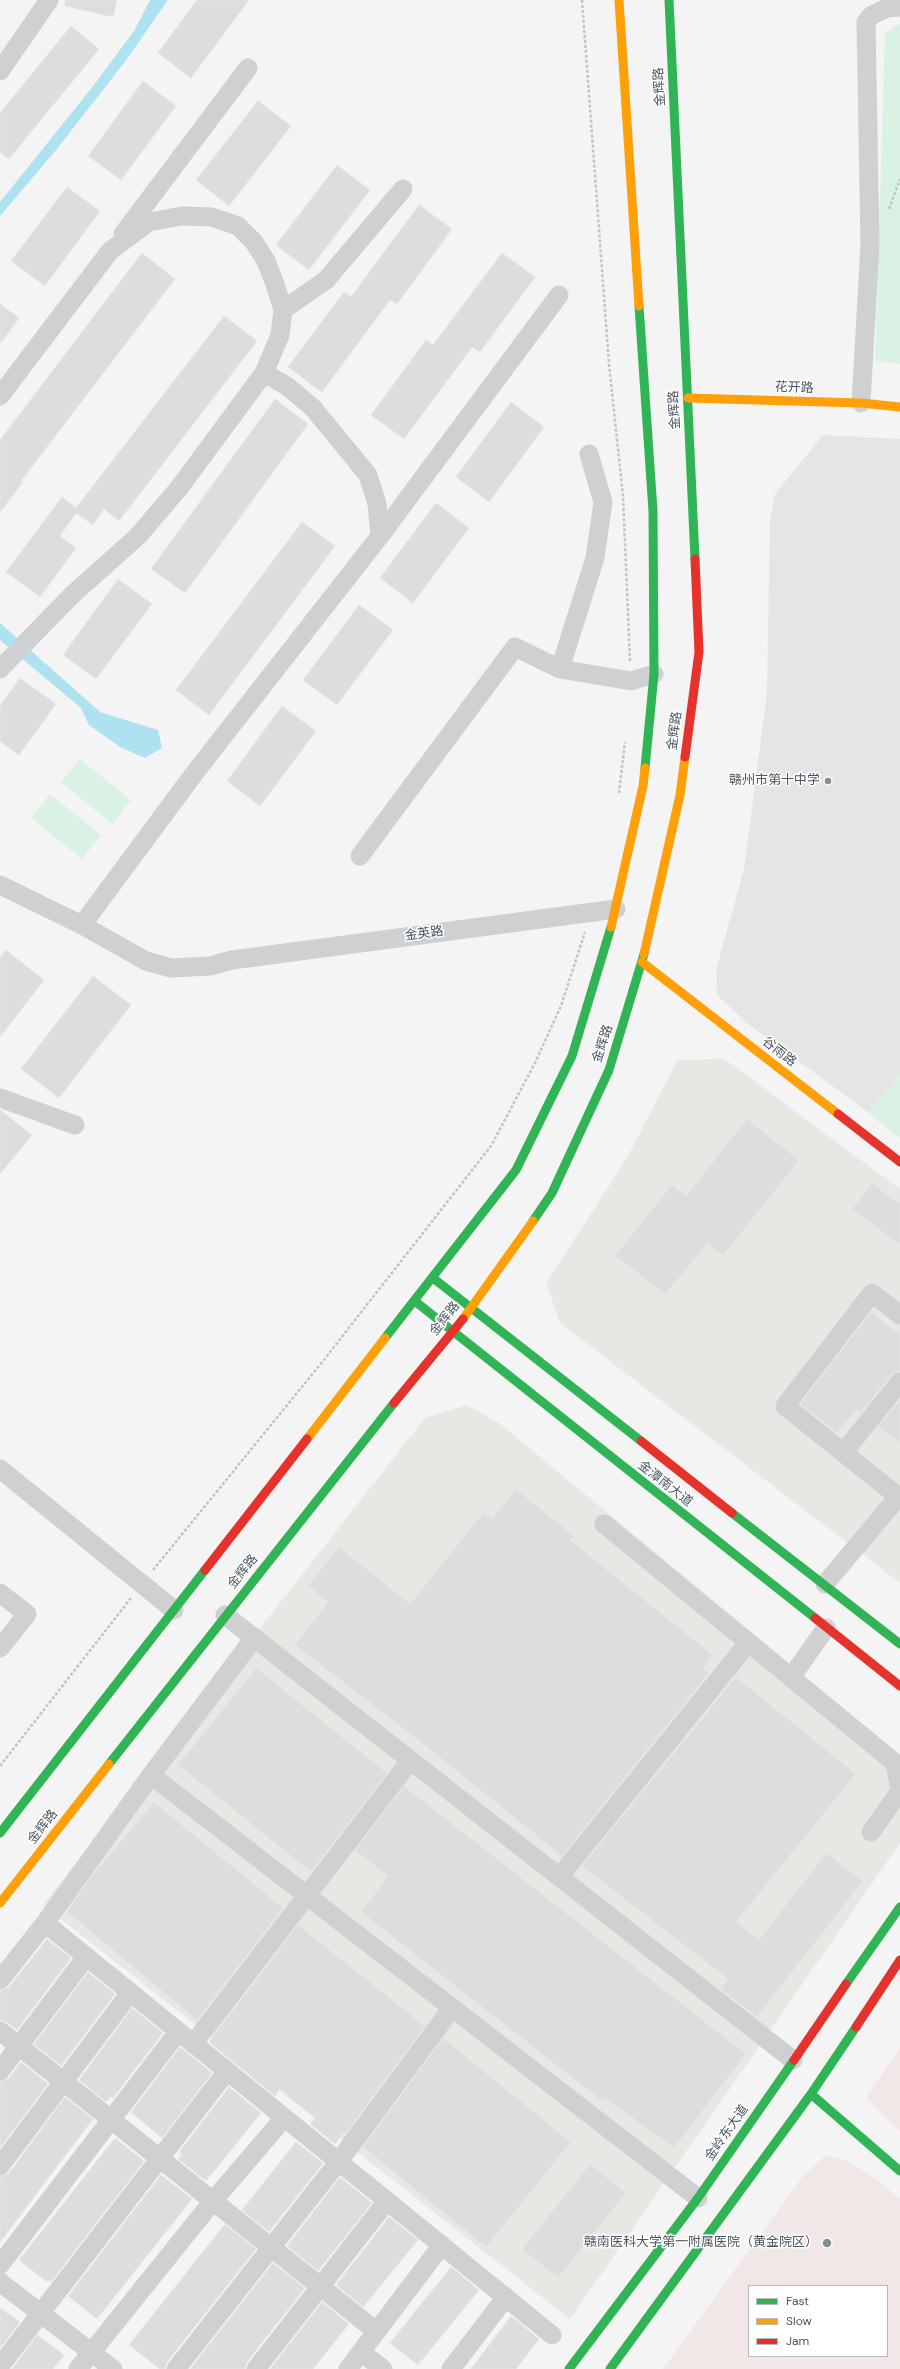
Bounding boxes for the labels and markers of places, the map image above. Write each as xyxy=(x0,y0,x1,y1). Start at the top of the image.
place label: 赣州市第十中学 xyxy=(729,773,820,789)
marker: 赣州市第十中学 xyxy=(823,776,833,786)
place label: 赣南医科大学第一附属医院（黄金院区） xyxy=(584,2235,818,2251)
marker: 赣南医科大学第一附属医院（黄金院区） xyxy=(821,2237,833,2249)

